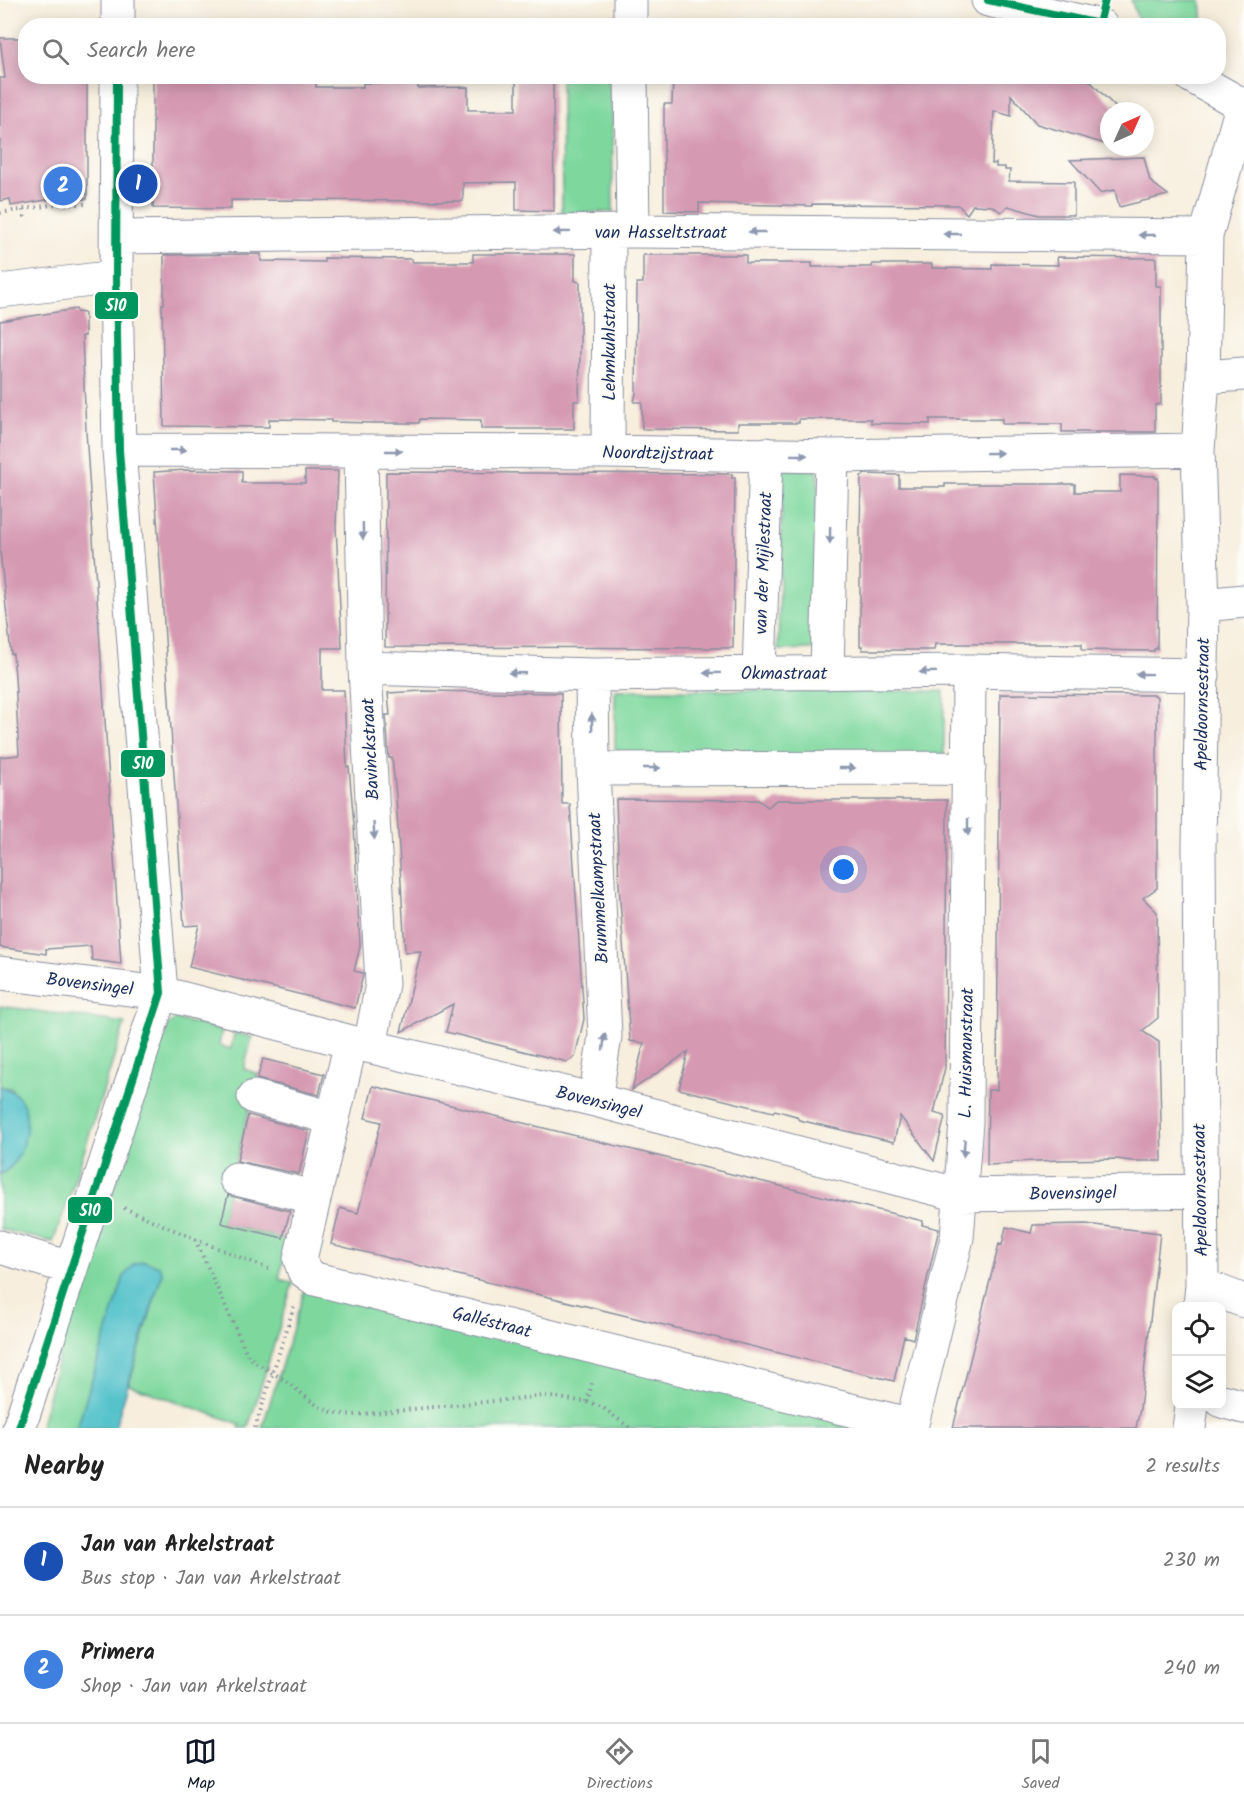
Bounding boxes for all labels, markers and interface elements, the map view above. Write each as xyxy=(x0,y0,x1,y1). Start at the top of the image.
search box xyxy=(18,18,1226,84)
text: Search here xyxy=(87,34,195,69)
icon: search xyxy=(39,35,72,68)
north arrow xyxy=(1100,102,1154,156)
pin: 1 xyxy=(118,162,158,207)
pin: 2 xyxy=(44,164,82,208)
street label: van Hasseltstraat xyxy=(595,219,728,248)
one-way arrow xyxy=(553,227,572,237)
one-way arrow xyxy=(748,227,767,237)
one-way arrow xyxy=(943,229,962,238)
one-way arrow xyxy=(1138,230,1157,240)
street label: Lehmkuhlstraat xyxy=(596,282,625,401)
line badge: 510 xyxy=(94,291,139,320)
text: 510 xyxy=(104,294,127,319)
street label: Noordtzijstraat xyxy=(602,439,715,470)
one-way arrow xyxy=(168,445,187,455)
one-way arrow xyxy=(384,446,403,456)
one-way arrow xyxy=(984,448,1003,458)
one-way arrow xyxy=(789,450,808,460)
street label: van der Mijlestraat xyxy=(748,490,782,635)
one-way arrow xyxy=(358,521,367,540)
one-way arrow xyxy=(826,526,835,545)
street label: Apeldoornsestraat xyxy=(1188,636,1219,771)
street label: Okmastraat xyxy=(741,660,828,689)
one-way arrow xyxy=(919,667,938,677)
one-way arrow xyxy=(508,668,527,677)
one-way arrow xyxy=(703,668,722,678)
one-way arrow xyxy=(1135,669,1154,679)
street label: Bavinckstraat xyxy=(354,696,389,801)
one-way arrow xyxy=(587,712,597,731)
line badge: 510 xyxy=(120,749,166,778)
text: 510 xyxy=(131,752,154,777)
one-way arrow xyxy=(642,763,661,773)
one-way arrow xyxy=(837,763,856,773)
street label: Brummelkampstraat xyxy=(581,810,618,964)
one-way arrow xyxy=(964,817,973,836)
one-way arrow xyxy=(369,821,378,840)
your location xyxy=(829,855,858,884)
street label: Bovensingel xyxy=(45,966,136,1005)
street label: L. Huismanstraat xyxy=(952,986,983,1119)
one-way arrow xyxy=(599,1033,608,1052)
street label: Bovensingel xyxy=(553,1079,645,1128)
street label: Apeldoornsestraat xyxy=(1186,1122,1217,1257)
one-way arrow xyxy=(959,1138,969,1157)
street label: Bovensingel xyxy=(1029,1179,1118,1210)
line badge: 510 xyxy=(67,1196,113,1224)
text: 510 xyxy=(78,1199,101,1224)
street label: Galléstraat xyxy=(449,1300,535,1348)
map controls xyxy=(1172,1302,1226,1410)
button: locate xyxy=(1172,1302,1226,1356)
button: layers xyxy=(1172,1356,1226,1410)
text: Nearby xyxy=(24,1446,104,1488)
text: 2 results xyxy=(1145,1451,1220,1483)
text: Jan van Arkelstraat xyxy=(81,1528,275,1563)
text: 1 xyxy=(40,1545,47,1577)
text: 230 m xyxy=(1163,1545,1220,1577)
text: Bus stop · Jan van Arkelstraat xyxy=(81,1563,341,1595)
text: Primera xyxy=(81,1636,155,1671)
text: 2 xyxy=(38,1653,49,1685)
text: 240 m xyxy=(1163,1653,1220,1685)
text: Shop · Jan van Arkelstraat xyxy=(81,1671,307,1703)
tab: Map xyxy=(184,1735,217,1796)
tab: Directions xyxy=(586,1735,653,1796)
tab: Saved xyxy=(1022,1735,1060,1796)

